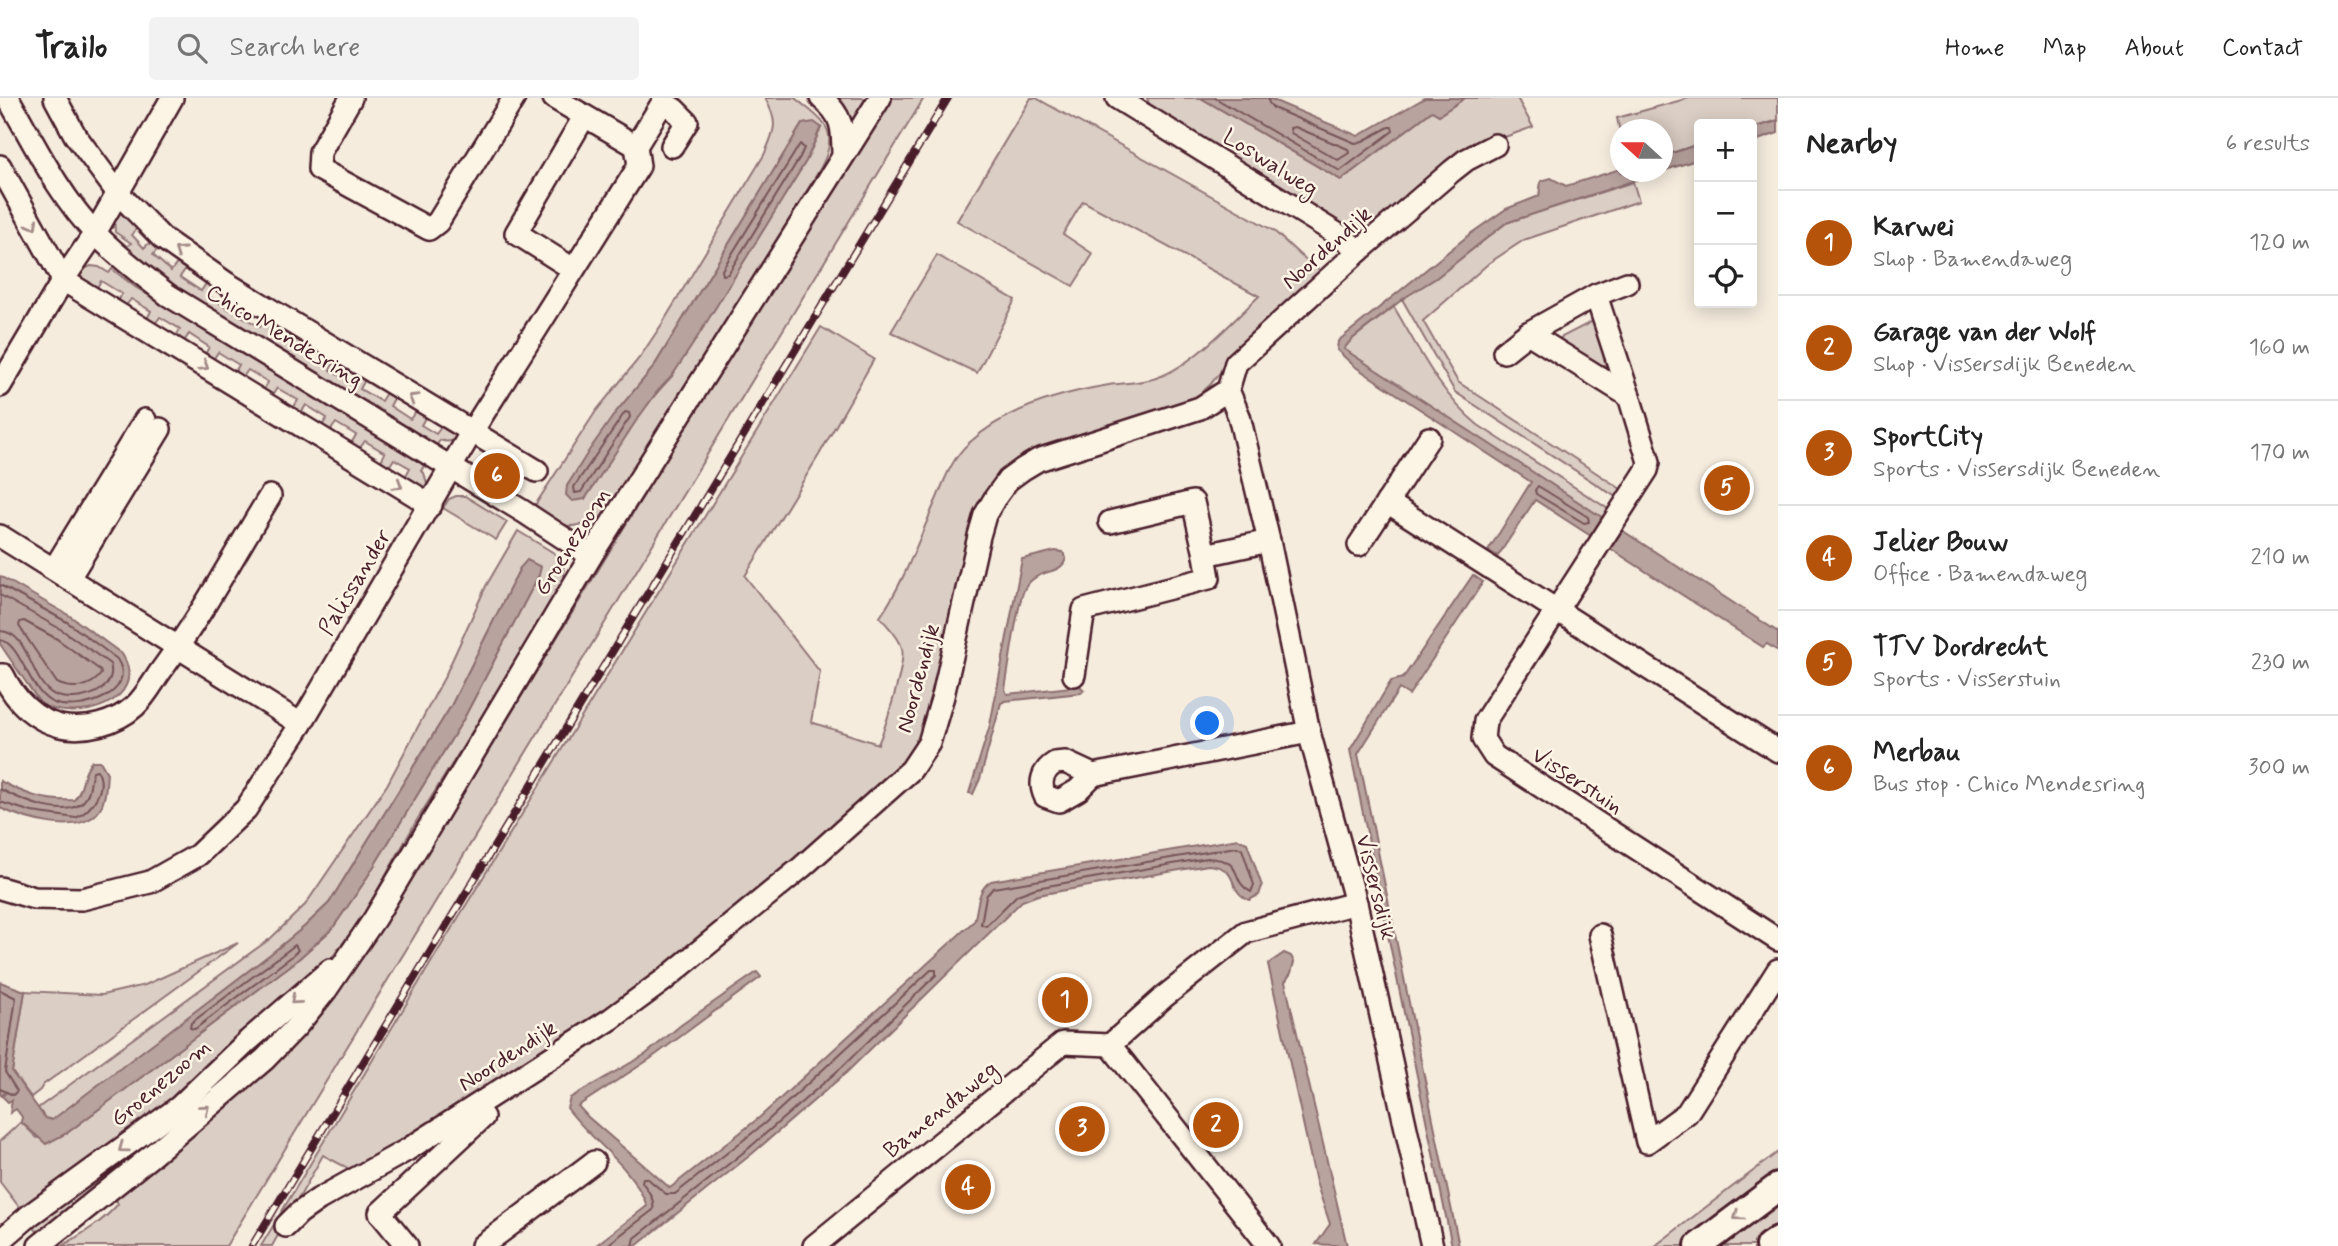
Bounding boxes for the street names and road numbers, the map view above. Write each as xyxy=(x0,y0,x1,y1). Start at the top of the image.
street label: Loswalweg xyxy=(1216,123,1323,206)
street label: Noordendijk xyxy=(1276,200,1379,297)
street label: Chico Mendesring xyxy=(200,278,368,396)
street label: Groenezoom xyxy=(528,482,618,602)
street label: Palissander xyxy=(312,524,399,642)
street label: Noordendijk xyxy=(890,621,948,736)
street label: Visserstuin xyxy=(1525,741,1628,822)
street label: Vissersdijk xyxy=(1347,832,1403,943)
street label: Noordendijk xyxy=(453,1014,563,1100)
street label: Groenezoom xyxy=(105,1033,218,1134)
street label: Bamendaweg xyxy=(878,1055,1006,1168)

